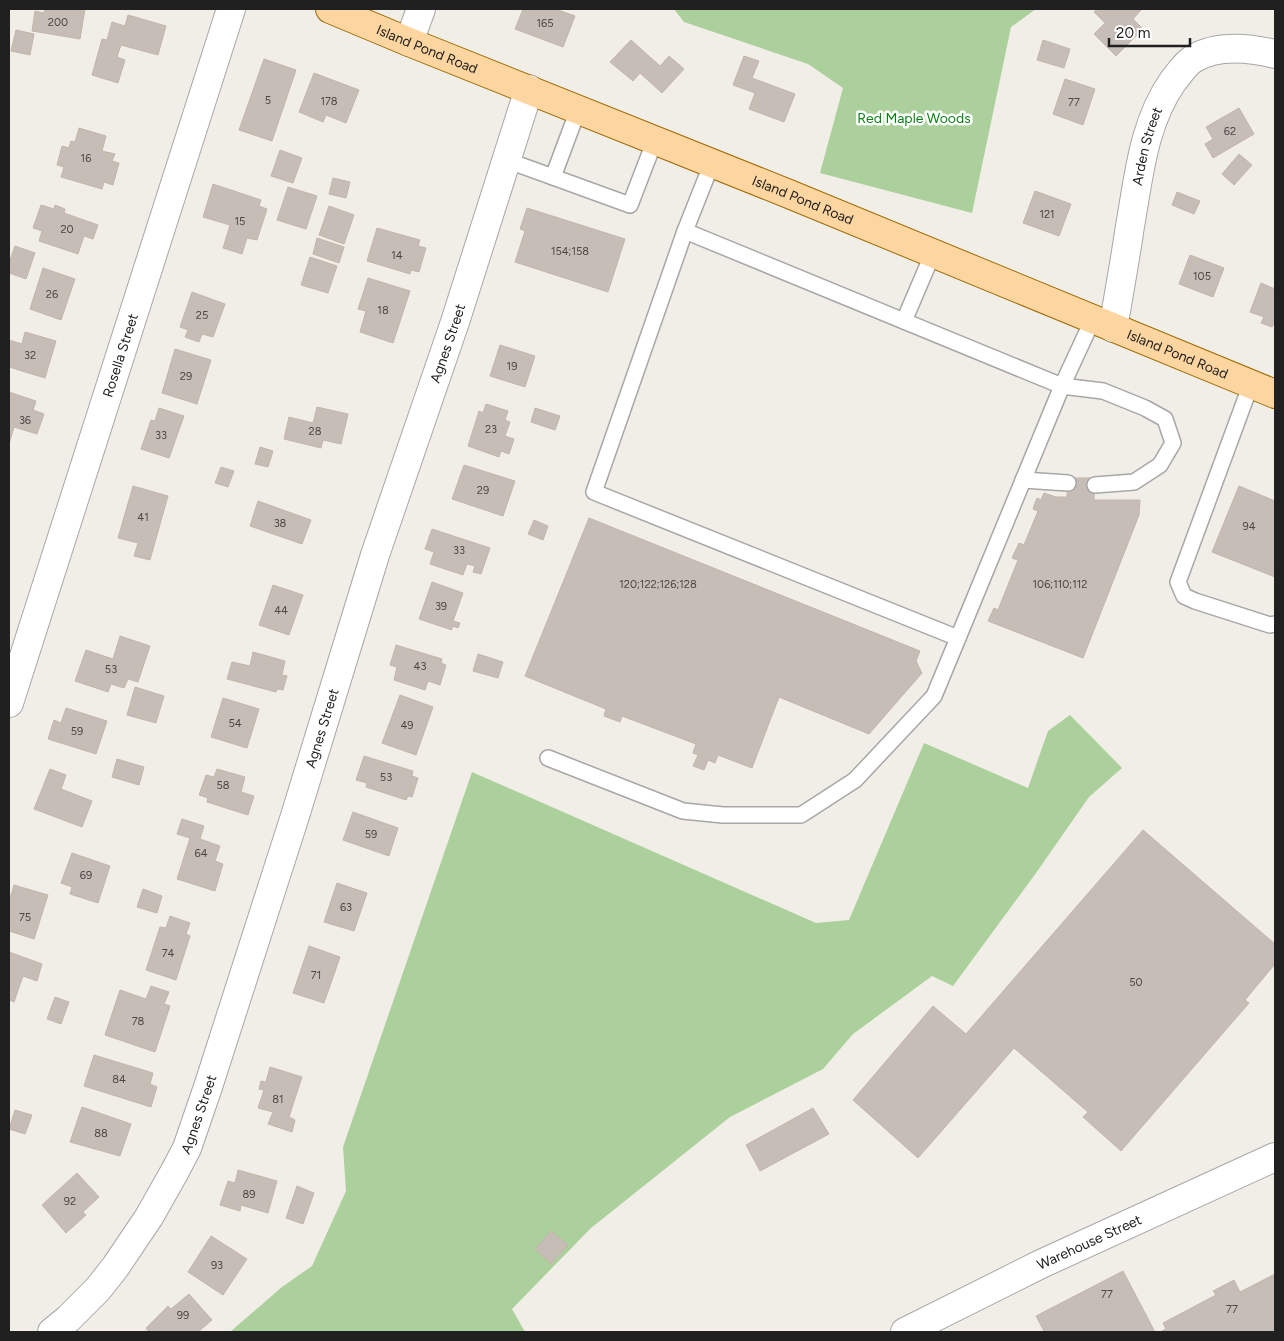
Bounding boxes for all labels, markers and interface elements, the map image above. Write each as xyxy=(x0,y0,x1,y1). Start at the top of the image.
scale bar xyxy=(1109,15,1190,47)
house number: 200 xyxy=(48,16,68,29)
house number: 165 xyxy=(536,17,554,30)
street label: Island Pond Road xyxy=(374,21,480,77)
text: 20 m xyxy=(1116,24,1150,42)
house number: 5 xyxy=(265,94,271,107)
house number: 178 xyxy=(320,95,338,108)
house number: 77 xyxy=(1068,96,1080,109)
street label: Arden Street xyxy=(1128,104,1166,187)
park label: Red Maple Woods xyxy=(857,110,971,127)
house number: 62 xyxy=(1224,125,1236,138)
house number: 16 xyxy=(81,152,91,165)
street label: Island Pond Road xyxy=(750,172,856,228)
house number: 121 xyxy=(1039,208,1055,221)
house number: 15 xyxy=(235,215,245,228)
house number: 20 xyxy=(60,223,74,236)
house number: 154;158 xyxy=(551,245,589,258)
house number: 14 xyxy=(391,249,403,262)
house number: 105 xyxy=(1193,270,1211,283)
house number: 26 xyxy=(46,288,58,301)
street label: Agnes Street xyxy=(426,302,469,385)
house number: 18 xyxy=(377,304,389,317)
house number: 25 xyxy=(196,309,208,322)
street label: Rosella Street xyxy=(99,311,142,399)
street label: Island Pond Road xyxy=(1124,325,1231,382)
house number: 32 xyxy=(24,349,36,362)
house number: 19 xyxy=(507,360,517,373)
house number: 29 xyxy=(180,370,192,383)
house number: 36 xyxy=(19,414,31,427)
house number: 23 xyxy=(485,423,497,436)
house number: 28 xyxy=(309,425,322,438)
house number: 33 xyxy=(155,429,167,442)
house number: 29 xyxy=(477,484,489,497)
house number: 41 xyxy=(137,511,149,524)
house number: 38 xyxy=(274,517,287,530)
house number: 94 xyxy=(1242,520,1256,533)
house number: 33 xyxy=(453,544,465,557)
house number: 120;122;126;128 xyxy=(619,578,697,591)
house number: 106;110;112 xyxy=(1033,578,1087,591)
house number: 39 xyxy=(435,600,447,613)
house number: 44 xyxy=(274,604,288,617)
house number: 43 xyxy=(414,660,426,673)
house number: 53 xyxy=(105,663,117,676)
street label: Agnes Street xyxy=(302,686,342,770)
house number: 54 xyxy=(228,717,242,730)
house number: 49 xyxy=(400,719,414,732)
house number: 59 xyxy=(71,725,83,738)
house number: 53 xyxy=(380,771,392,784)
house number: 58 xyxy=(216,779,230,792)
house number: 59 xyxy=(365,828,377,841)
house number: 64 xyxy=(194,847,208,860)
house number: 69 xyxy=(80,869,92,882)
house number: 63 xyxy=(340,901,352,914)
house number: 75 xyxy=(19,911,31,924)
house number: 74 xyxy=(162,947,175,960)
house number: 71 xyxy=(311,969,321,982)
house number: 50 xyxy=(1129,976,1143,989)
house number: 78 xyxy=(132,1015,145,1028)
street label: Agnes Street xyxy=(177,1072,220,1157)
house number: 84 xyxy=(112,1073,126,1086)
house number: 81 xyxy=(272,1093,284,1106)
house number: 88 xyxy=(94,1127,108,1140)
house number: 89 xyxy=(243,1188,255,1201)
house number: 92 xyxy=(64,1195,76,1208)
street label: Warehouse Street xyxy=(1034,1211,1144,1273)
house number: 93 xyxy=(211,1259,223,1272)
house number: 77 xyxy=(1101,1288,1113,1301)
house number: 77 xyxy=(1226,1303,1238,1316)
house number: 99 xyxy=(177,1309,189,1322)

